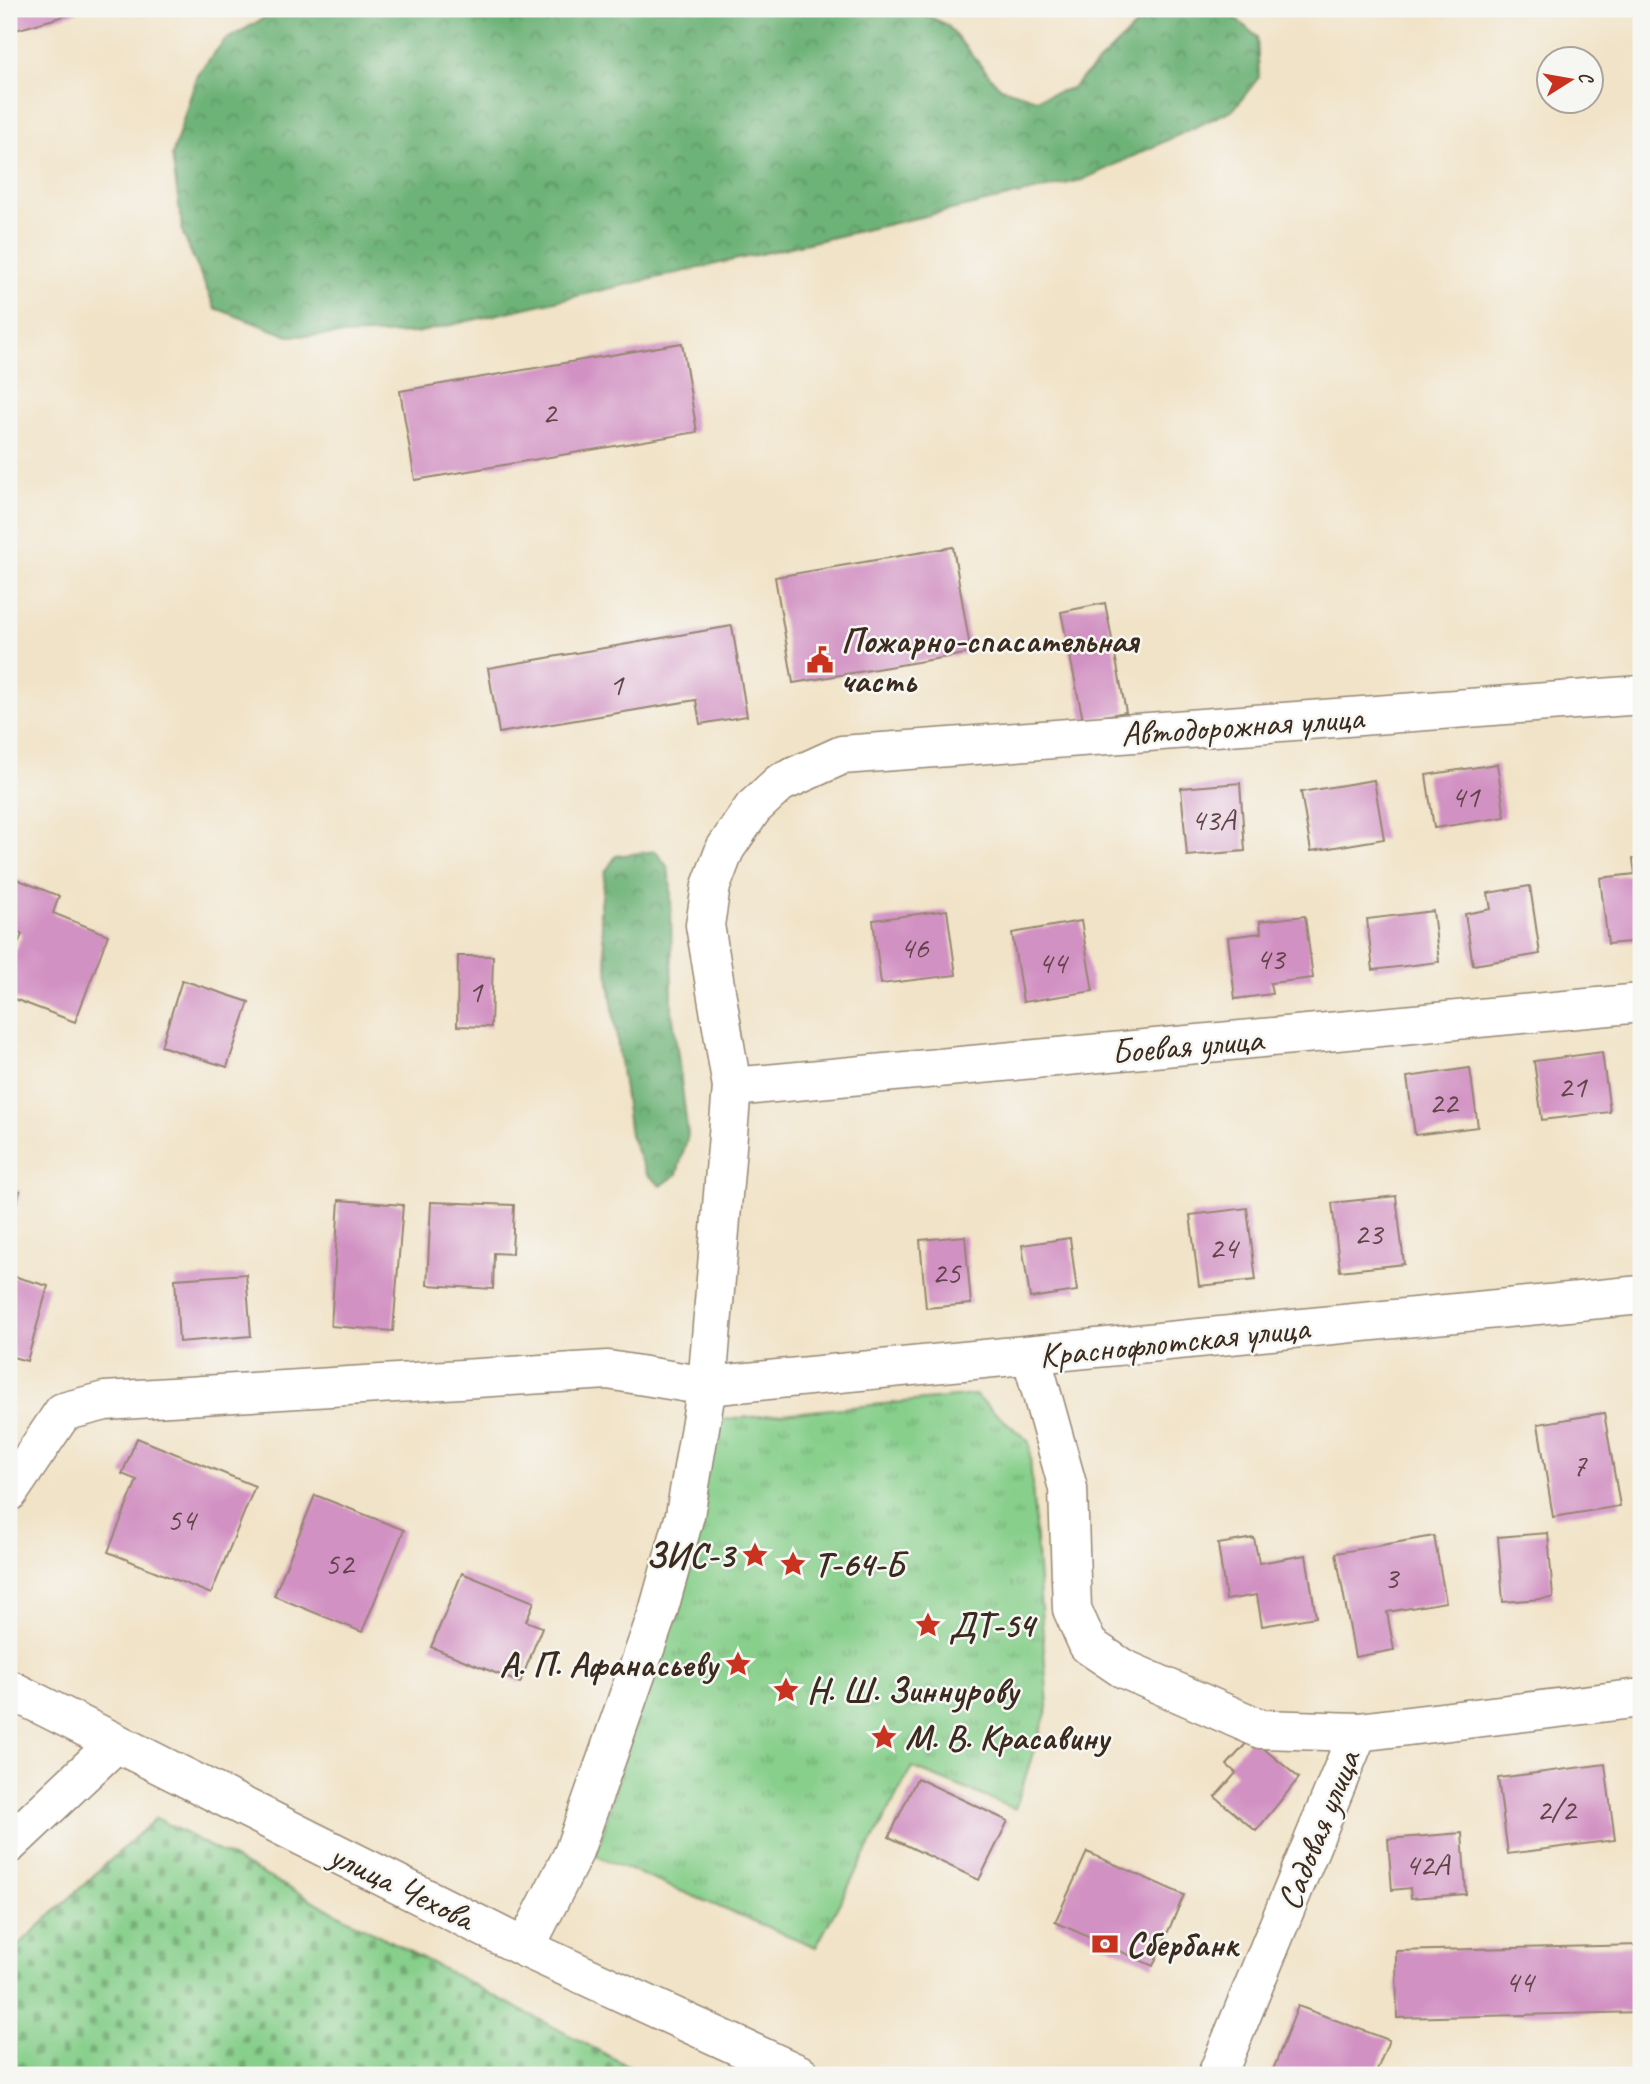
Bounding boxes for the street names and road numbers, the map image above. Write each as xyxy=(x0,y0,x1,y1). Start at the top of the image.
street label: Автодорожная улица xyxy=(1119,694,1367,756)
street label: Боевая улица xyxy=(1110,1016,1267,1075)
street label: Краснофлотская улица xyxy=(1037,1305,1313,1378)
street label: Садовая улица xyxy=(1266,1741,1372,1916)
street label: улица Чехова xyxy=(321,1831,484,1942)

